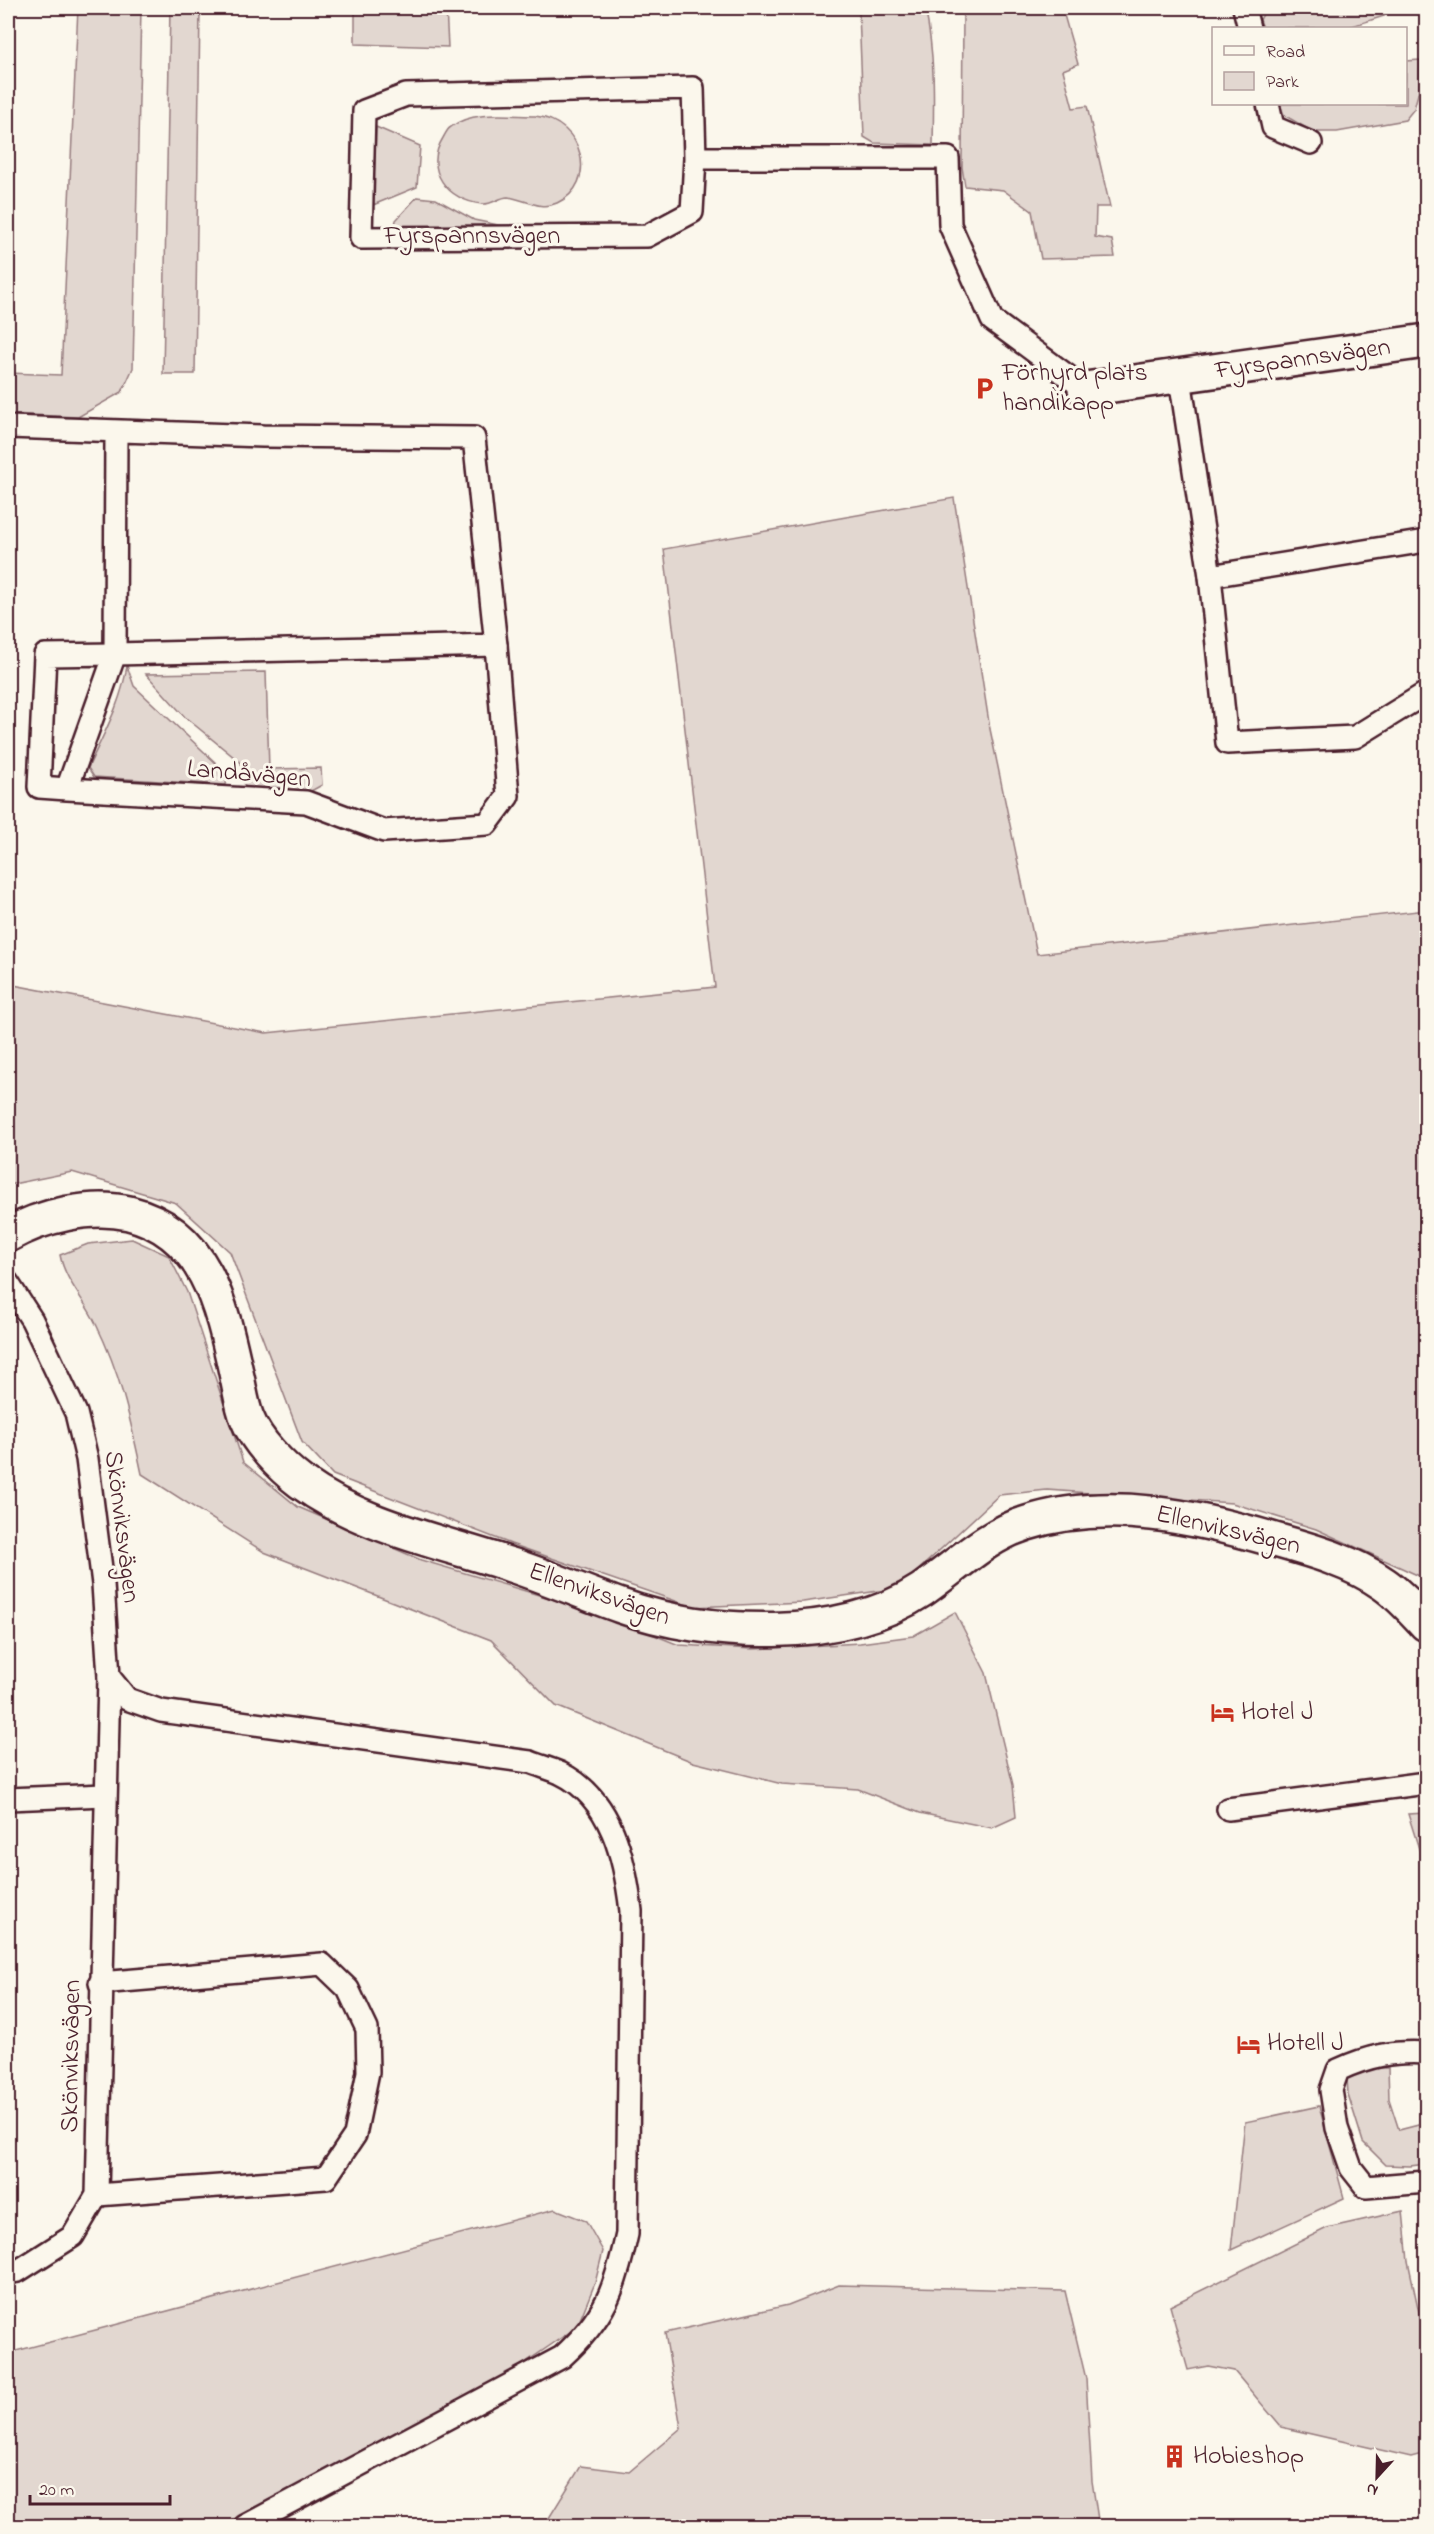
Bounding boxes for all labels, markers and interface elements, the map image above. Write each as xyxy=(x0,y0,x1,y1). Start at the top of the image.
legend xyxy=(1212,27,1407,105)
text: Road xyxy=(1266,40,1305,66)
text: Park xyxy=(1266,70,1299,96)
street label: Fyrspannsvägen xyxy=(383,218,560,256)
street label: Fyrspannsvägen xyxy=(1212,329,1393,391)
place label: Förhyrd plats handikapp xyxy=(1001,355,1148,423)
parking icon: Förhyrd plats handikapp xyxy=(971,376,997,402)
street label: Landåvägen xyxy=(185,751,313,799)
street label: Skönviksvägen xyxy=(93,1449,149,1605)
street label: Ellenviksvägen xyxy=(1152,1496,1304,1566)
street label: Ellenviksvägen xyxy=(523,1553,675,1637)
place label: Hotel J xyxy=(1241,1694,1314,1732)
hotel icon: Hotel J xyxy=(1210,1700,1236,1726)
street label: Skönviksvägen xyxy=(52,1979,92,2133)
place label: Hotell J xyxy=(1267,2025,1344,2063)
hotel icon: Hotell J xyxy=(1236,2031,1262,2057)
place label: Hobieshop xyxy=(1193,2438,1304,2476)
building icon: Hobieshop xyxy=(1162,2444,1188,2470)
north arrow xyxy=(1347,2447,1407,2507)
scale bar xyxy=(30,2468,170,2506)
text: N xyxy=(1362,2476,1382,2502)
text: 20 m xyxy=(39,2478,74,2504)

